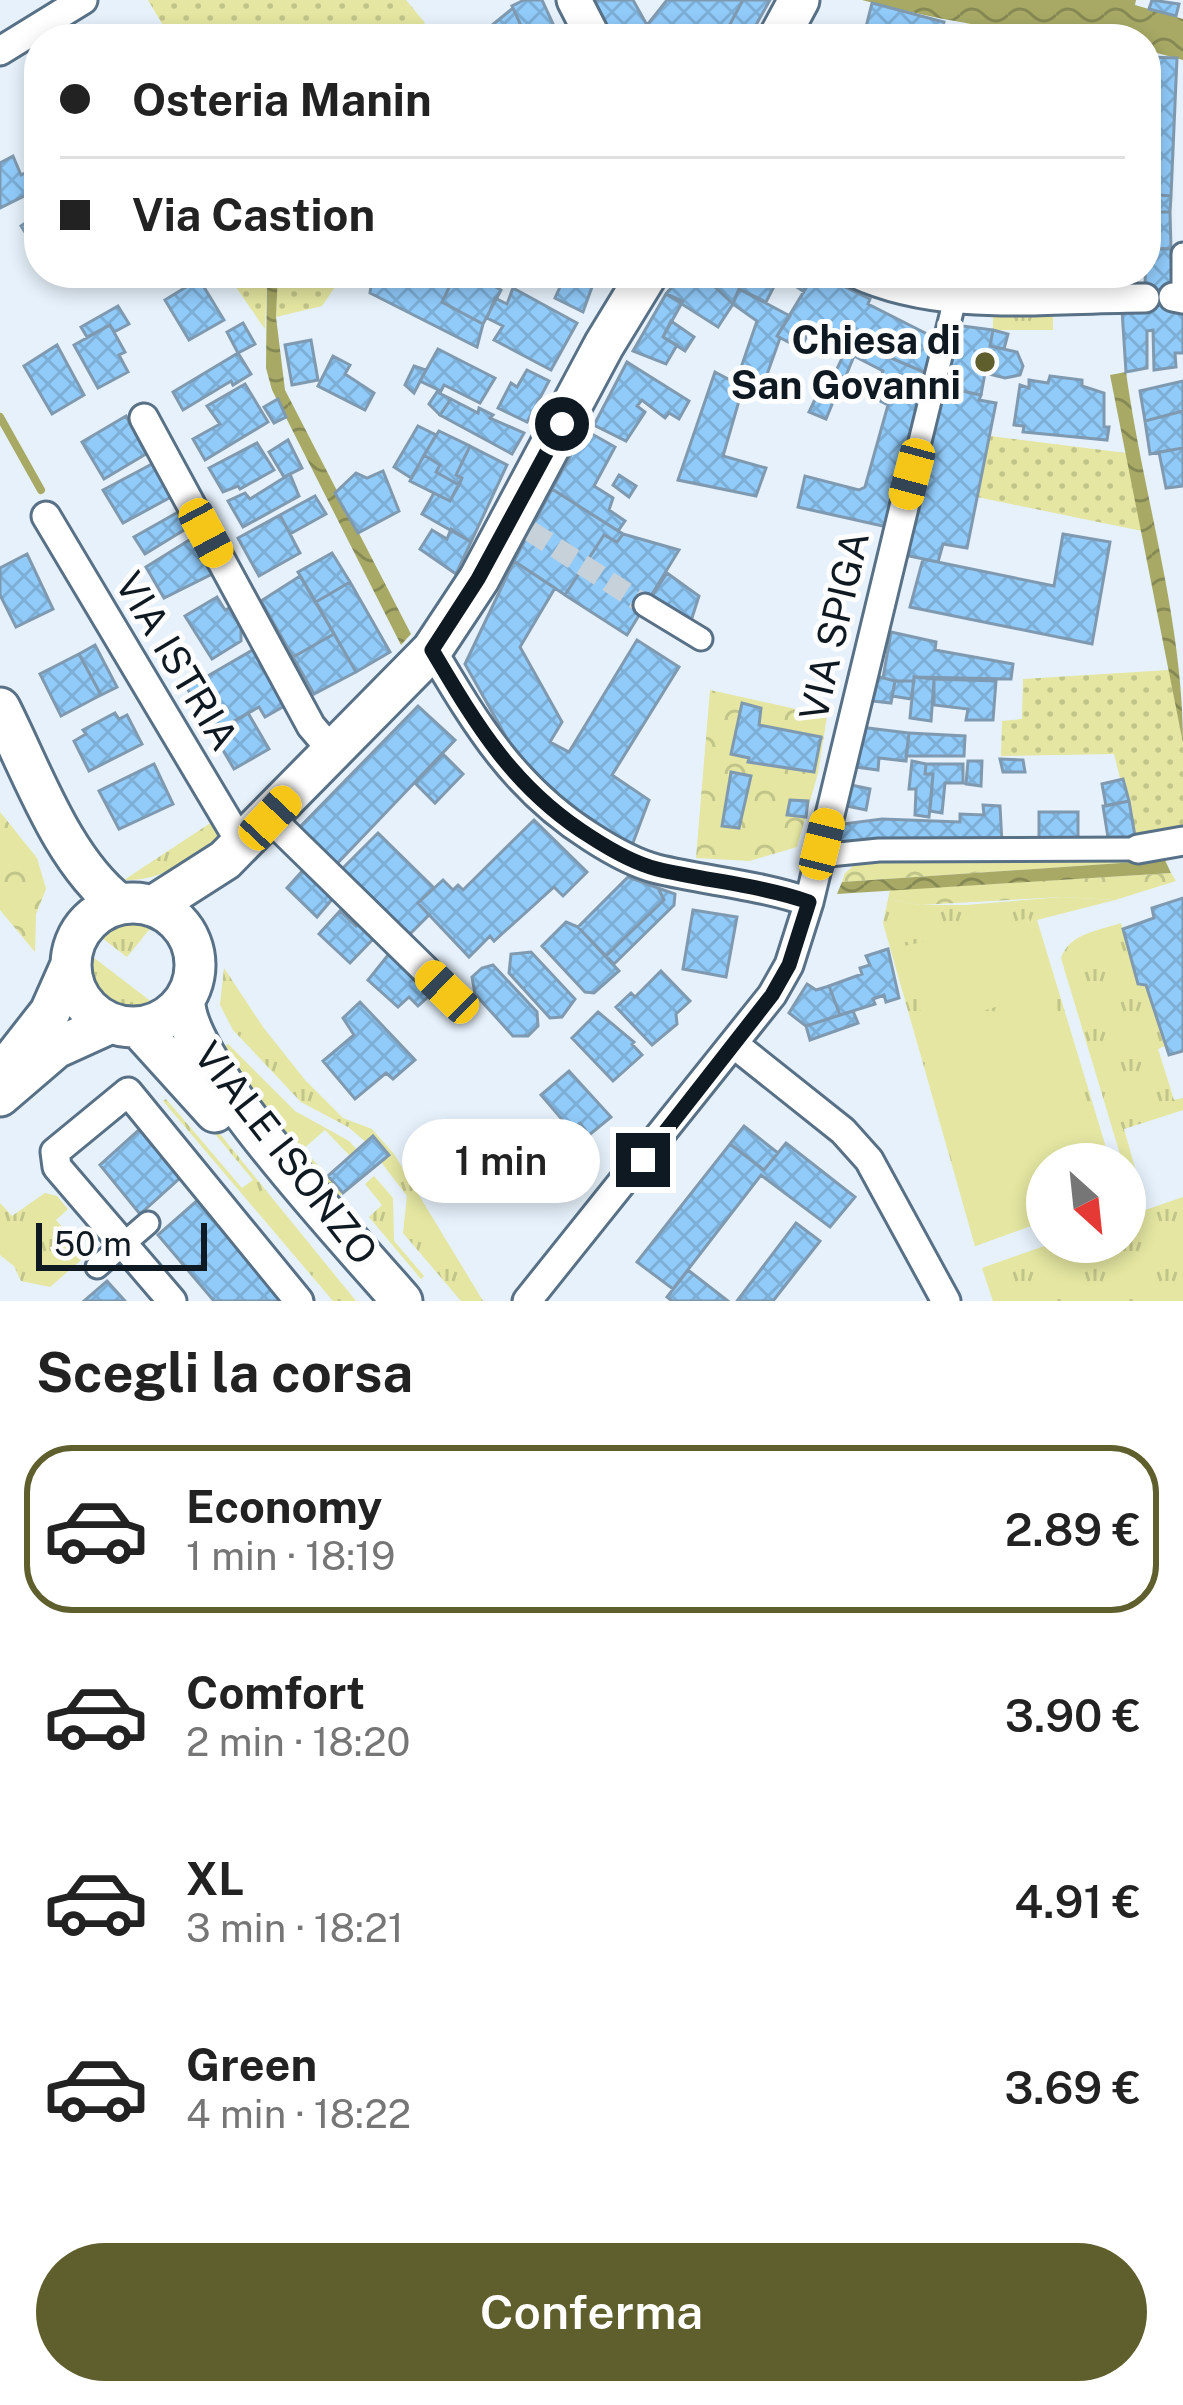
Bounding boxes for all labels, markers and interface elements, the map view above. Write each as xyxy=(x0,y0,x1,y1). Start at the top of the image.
text: Osteria Manin xyxy=(132,73,432,126)
text: Via Castion xyxy=(132,188,375,241)
place label: Chiesa di San Govanni xyxy=(730,317,961,408)
marker: Chiesa di San Govanni xyxy=(972,349,998,375)
route start xyxy=(535,397,589,451)
car xyxy=(885,435,939,513)
car xyxy=(173,493,239,573)
street label: VIA SPIGA xyxy=(790,527,878,725)
street label: VIA ISTRIA xyxy=(106,564,248,758)
car xyxy=(232,779,308,857)
car xyxy=(796,805,848,883)
car xyxy=(409,954,485,1030)
street label: VIALE ISONZO xyxy=(185,1033,387,1273)
callout: 1 min xyxy=(403,1118,601,1202)
route end xyxy=(616,1133,670,1187)
text: 1 min xyxy=(455,1138,547,1184)
north arrow xyxy=(1026,1143,1146,1263)
map controls xyxy=(1026,1143,1146,1263)
scale bar xyxy=(36,1217,207,1270)
text: 50 m xyxy=(54,1225,132,1263)
text: Scegli la corsa xyxy=(36,1341,413,1404)
icon: car xyxy=(42,1475,150,1583)
text: Economy xyxy=(186,1480,382,1533)
text: 2.89 € xyxy=(1005,1503,1141,1556)
text: 1 min · 18:19 xyxy=(186,1533,395,1579)
icon: car xyxy=(42,1661,150,1769)
text: Comfort xyxy=(186,1666,365,1719)
text: 3.90 € xyxy=(1005,1689,1141,1742)
text: 2 min · 18:20 xyxy=(186,1719,410,1765)
icon: car xyxy=(42,1847,150,1955)
text: XL xyxy=(186,1852,244,1905)
text: 4.91 € xyxy=(1014,1875,1141,1928)
text: 3 min · 18:21 xyxy=(186,1905,404,1951)
icon: car xyxy=(42,2033,150,2141)
text: Green xyxy=(186,2038,317,2091)
text: 3.69 € xyxy=(1004,2061,1141,2114)
text: 4 min · 18:22 xyxy=(186,2091,411,2137)
button: Conferma xyxy=(36,2243,1147,2381)

